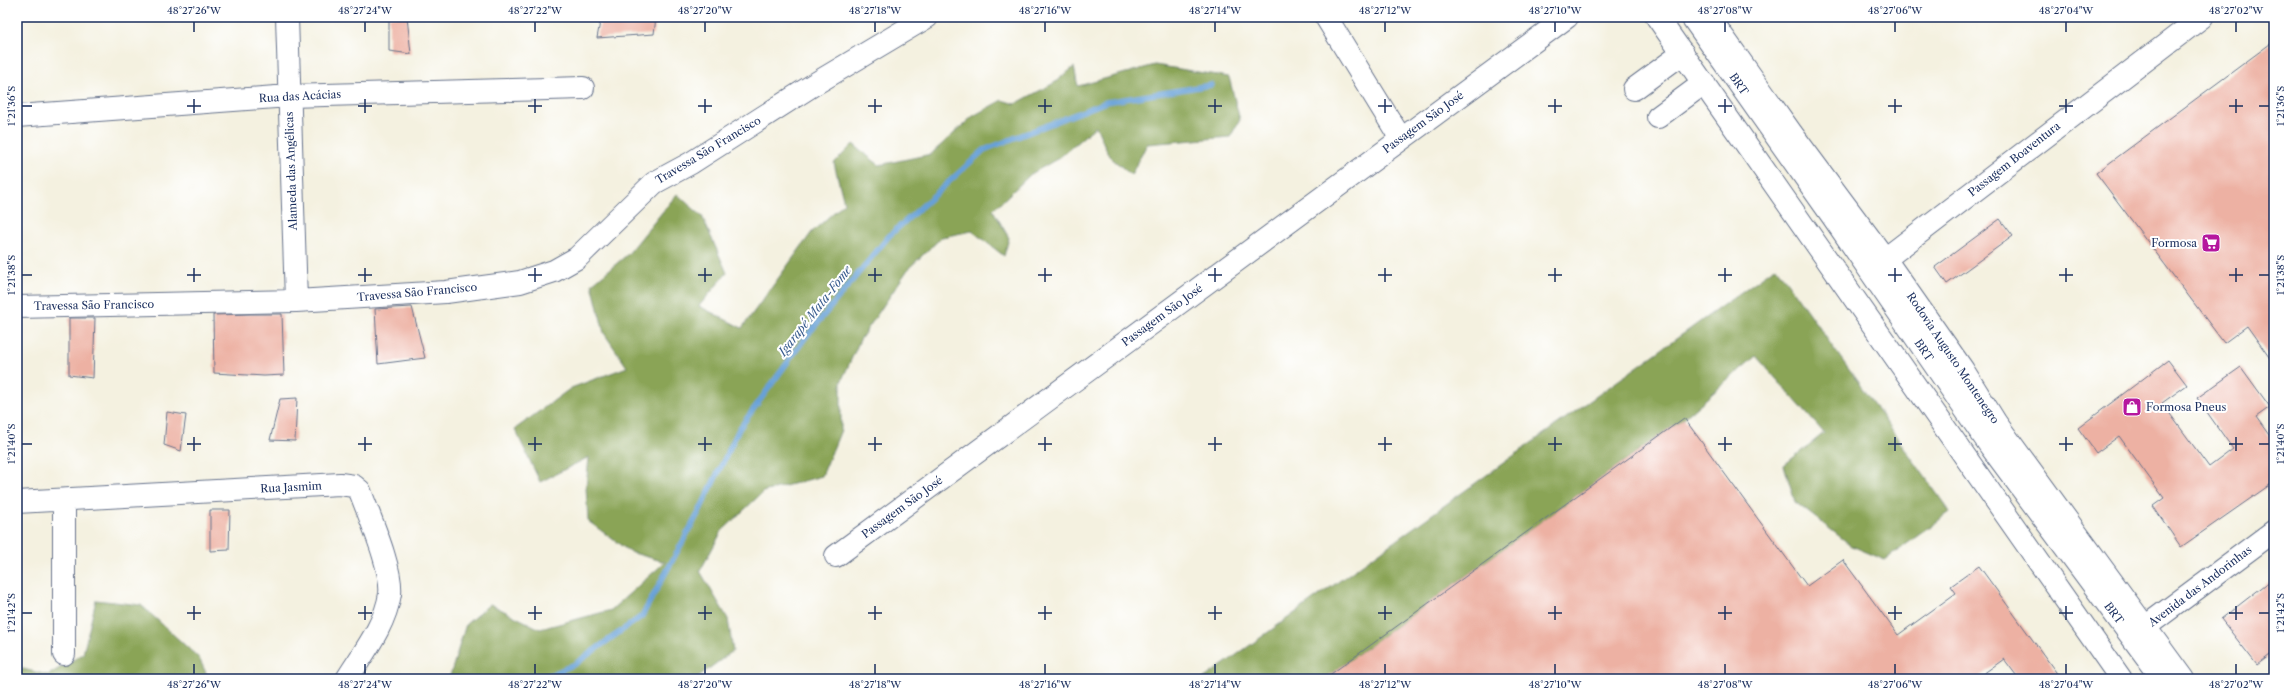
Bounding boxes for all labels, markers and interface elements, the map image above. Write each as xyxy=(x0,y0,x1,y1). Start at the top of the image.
text: 48°27'26"W xyxy=(167,4,222,17)
text: 48°27'24"W xyxy=(338,4,393,17)
text: 48°27'22"W xyxy=(508,4,563,17)
text: 48°27'20"W xyxy=(678,4,733,17)
text: 48°27'18"W xyxy=(849,4,902,17)
text: 48°27'16"W xyxy=(1019,4,1072,17)
text: 48°27'14"W xyxy=(1189,4,1242,17)
text: 48°27'12"W xyxy=(1359,4,1412,17)
text: 48°27'10"W xyxy=(1528,4,1583,17)
text: 48°27'08"W xyxy=(1698,4,1753,17)
text: 48°27'06"W xyxy=(1868,4,1923,17)
text: 48°27'04"W xyxy=(2039,4,2094,17)
text: 48°27'02"W xyxy=(2209,4,2264,17)
street label: BRT xyxy=(1726,70,1752,98)
text: 1°21'36"S xyxy=(5,86,18,126)
text: 1°21'36"S xyxy=(2274,86,2287,126)
street label: Rua das Acácias xyxy=(258,87,342,105)
street label: Passagem São José xyxy=(1380,88,1466,156)
street label: Alameda das Angélicas xyxy=(282,111,300,232)
street label: Travessa São Francisco xyxy=(653,113,763,187)
street label: Passagem Boaventura xyxy=(1965,119,2063,199)
supermarket icon: Formosa xyxy=(2200,232,2222,254)
place label: Formosa xyxy=(2151,236,2197,250)
text: 1°21'38"S xyxy=(5,255,18,295)
text: 1°21'38"S xyxy=(2274,255,2287,295)
water label: Igarapé Mata-Fome xyxy=(774,262,855,360)
street label: Travessa São Francisco xyxy=(356,280,478,304)
street label: Passagem São José xyxy=(1119,281,1205,349)
street label: Rodovia Augusto Montenegro xyxy=(1904,290,2002,427)
street label: Travessa São Francisco xyxy=(34,297,155,313)
street label: BRT xyxy=(1912,336,1937,364)
shop icon: Formosa Pneus xyxy=(2121,396,2143,418)
place label: Formosa Pneus xyxy=(2146,400,2227,414)
text: 1°21'40"S xyxy=(5,424,18,464)
text: 1°21'40"S xyxy=(2274,424,2287,464)
street label: Passagem São José xyxy=(859,473,945,541)
street label: Rua Jasmim xyxy=(260,478,323,496)
street label: Avenida das Andorinhas xyxy=(2145,543,2254,630)
text: 1°21'42"S xyxy=(5,593,18,633)
text: 1°21'42"S xyxy=(2274,593,2287,633)
street label: BRT xyxy=(2101,599,2127,627)
text: 48°27'26"W xyxy=(167,678,222,691)
text: 48°27'24"W xyxy=(338,678,393,691)
text: 48°27'22"W xyxy=(508,678,563,691)
text: 48°27'20"W xyxy=(678,678,733,691)
text: 48°27'18"W xyxy=(849,678,902,691)
text: 48°27'16"W xyxy=(1019,678,1072,691)
text: 48°27'14"W xyxy=(1189,678,1242,691)
text: 48°27'12"W xyxy=(1359,678,1412,691)
text: 48°27'10"W xyxy=(1528,678,1583,691)
text: 48°27'08"W xyxy=(1698,678,1753,691)
text: 48°27'06"W xyxy=(1868,678,1923,691)
text: 48°27'04"W xyxy=(2039,678,2094,691)
text: 48°27'02"W xyxy=(2209,678,2264,691)

